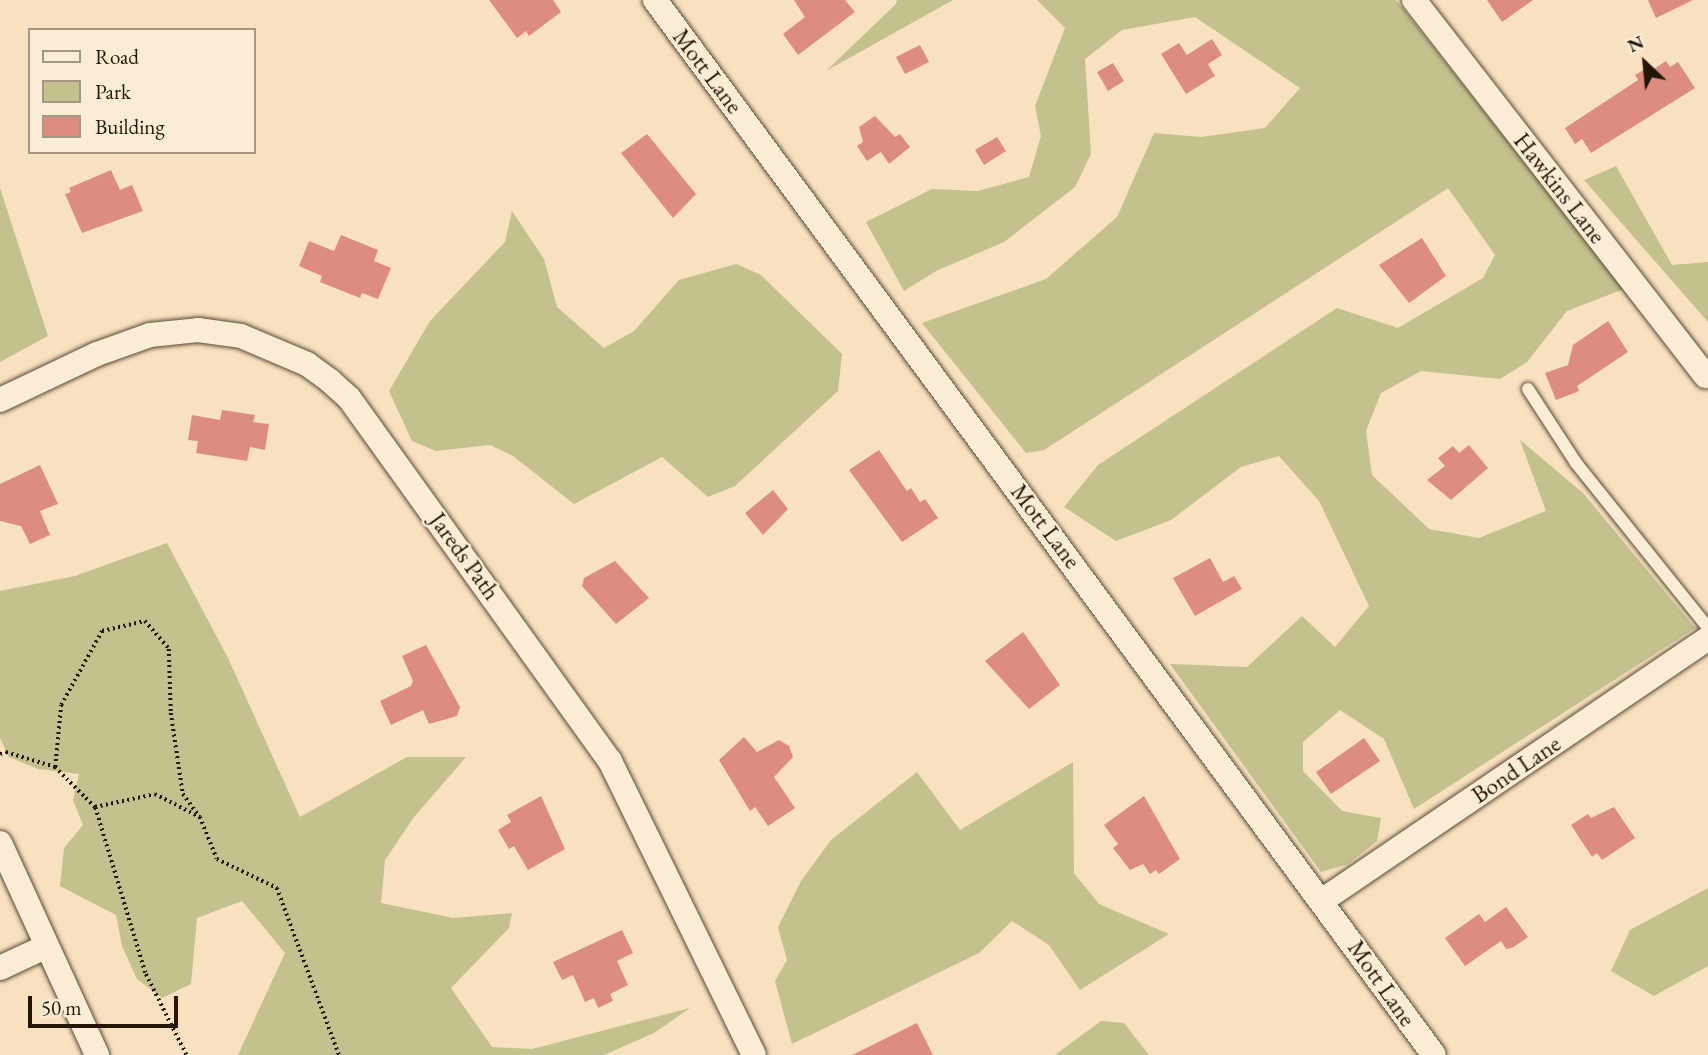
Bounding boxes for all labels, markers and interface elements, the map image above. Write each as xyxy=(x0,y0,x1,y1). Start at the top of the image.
street label: Mott Lane xyxy=(667,23,749,119)
legend xyxy=(28,28,256,154)
north arrow xyxy=(1610,28,1680,98)
text: N xyxy=(1623,29,1648,58)
text: Road xyxy=(95,43,139,70)
text: Park xyxy=(95,78,131,105)
text: Building xyxy=(95,113,165,140)
street label: Hawkins Lane xyxy=(1508,127,1612,249)
street label: Mott Lane xyxy=(1005,478,1087,574)
street label: Jareds Path xyxy=(424,507,506,605)
street label: Bond Lane xyxy=(1466,729,1566,809)
street label: Mott Lane xyxy=(1342,934,1422,1032)
scale bar xyxy=(32,982,182,1026)
text: 50 m xyxy=(41,994,82,1021)

